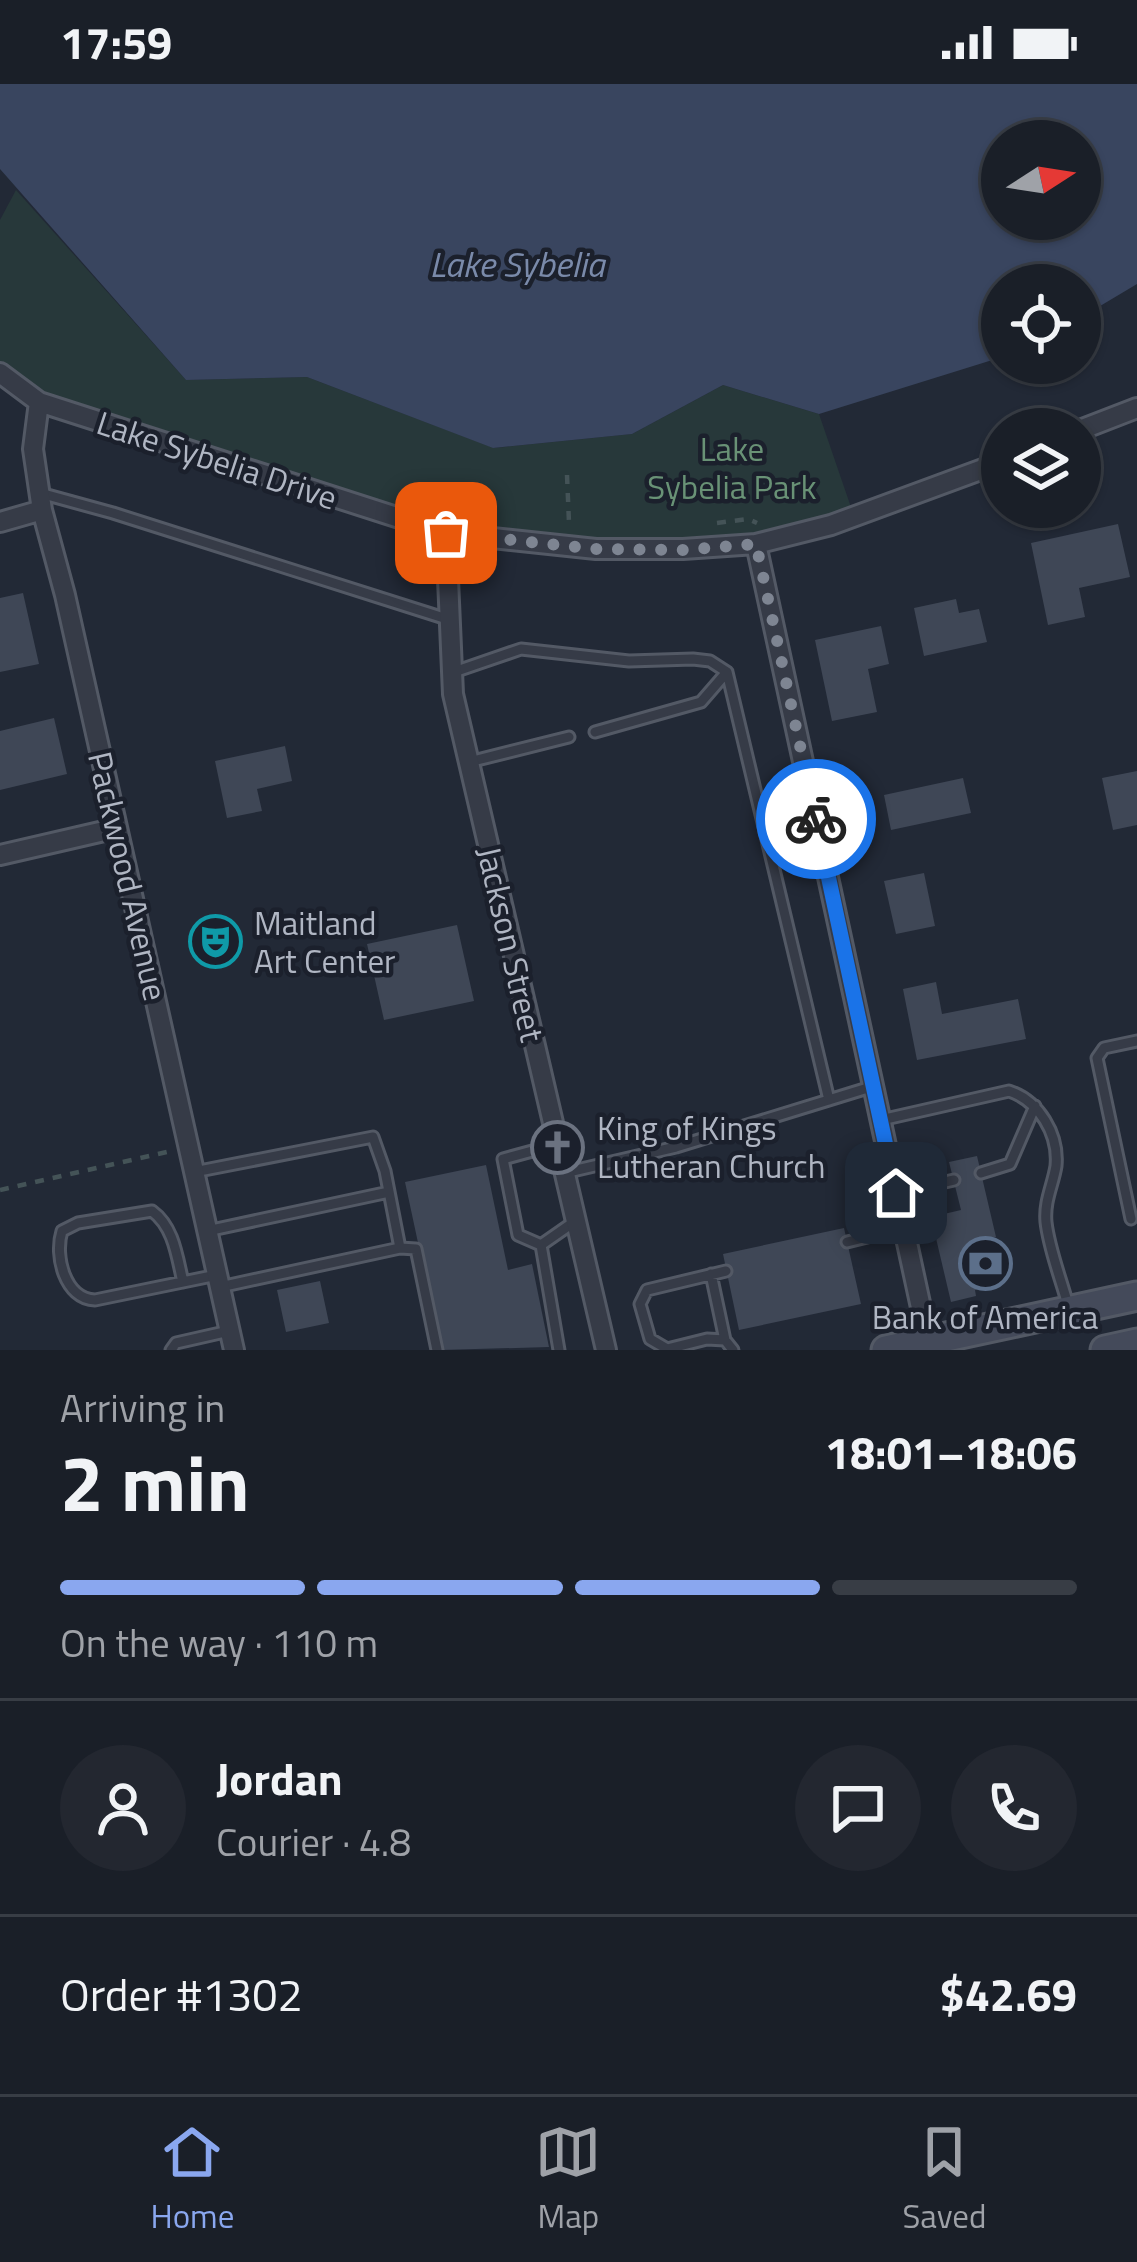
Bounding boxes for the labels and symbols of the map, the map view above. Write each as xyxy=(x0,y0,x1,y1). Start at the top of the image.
north arrow xyxy=(981,120,1101,240)
water label: Lake Sybelia xyxy=(429,236,607,291)
street label: Lake Sybelia Drive xyxy=(90,398,344,522)
park label: Lake Sybelia Park xyxy=(647,424,817,512)
pin xyxy=(395,482,497,584)
street label: Packwood Avenue xyxy=(75,747,181,1005)
courier xyxy=(756,759,876,879)
street label: Jackson Street xyxy=(464,841,558,1047)
place label: Maitland Art Center xyxy=(254,898,396,986)
theatre icon: Maitland Art Center xyxy=(187,914,243,970)
place label: King of Kings Lutheran Church xyxy=(597,1103,825,1191)
church icon: King of Kings Lutheran Church xyxy=(530,1119,586,1175)
pin xyxy=(845,1142,947,1244)
bank icon: Bank of America xyxy=(957,1235,1013,1291)
place label: Bank of America xyxy=(872,1292,1098,1342)

